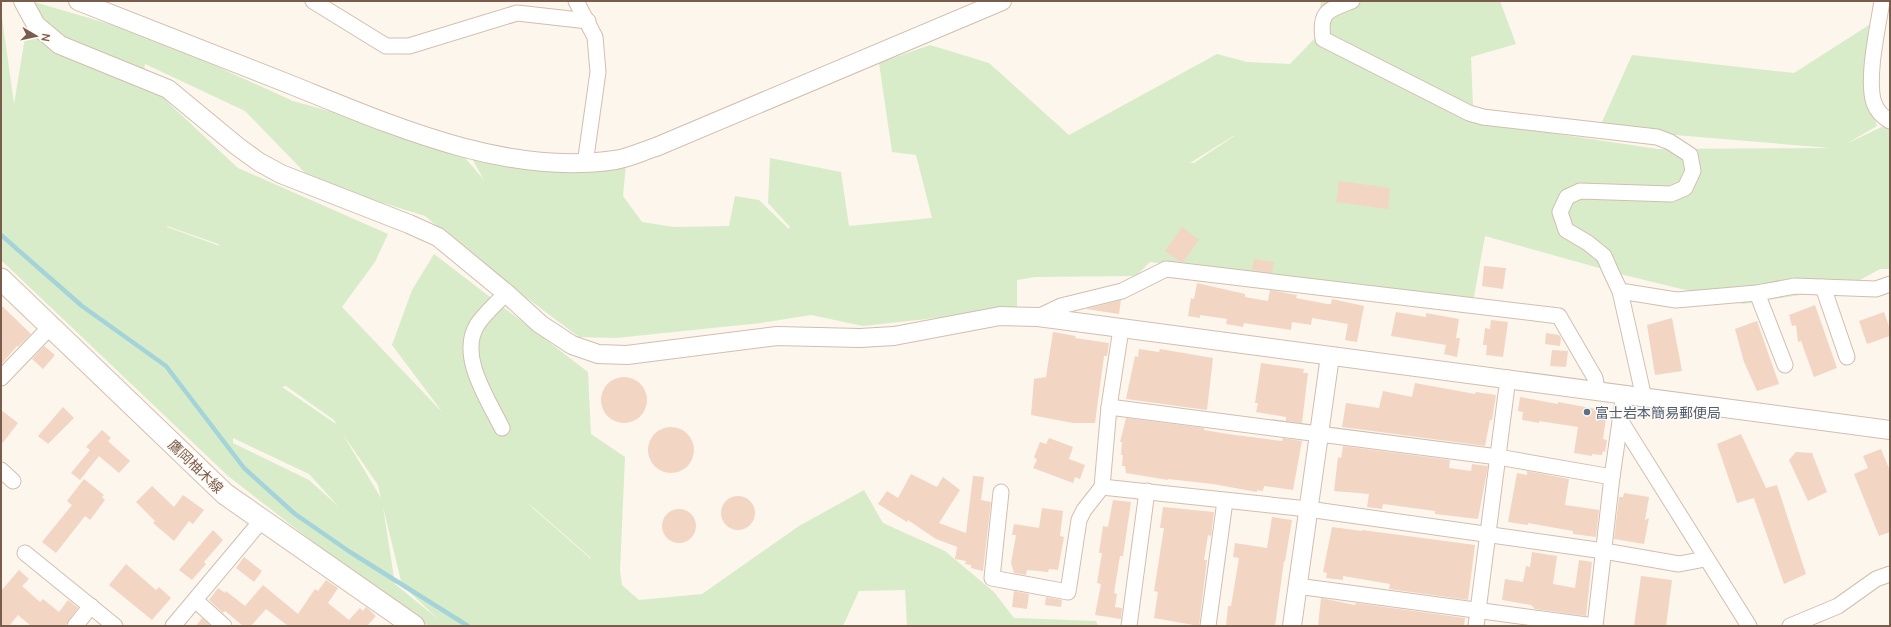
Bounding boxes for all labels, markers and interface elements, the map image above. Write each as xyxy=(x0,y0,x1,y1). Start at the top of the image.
north arrow xyxy=(16,16,56,56)
text: N xyxy=(38,33,54,43)
place label: 富士岩本簡易郵便局 xyxy=(1595,403,1721,422)
marker: 富士岩本簡易郵便局 xyxy=(1582,407,1592,417)
street label: 鷹岡柚木線 xyxy=(164,435,228,497)

